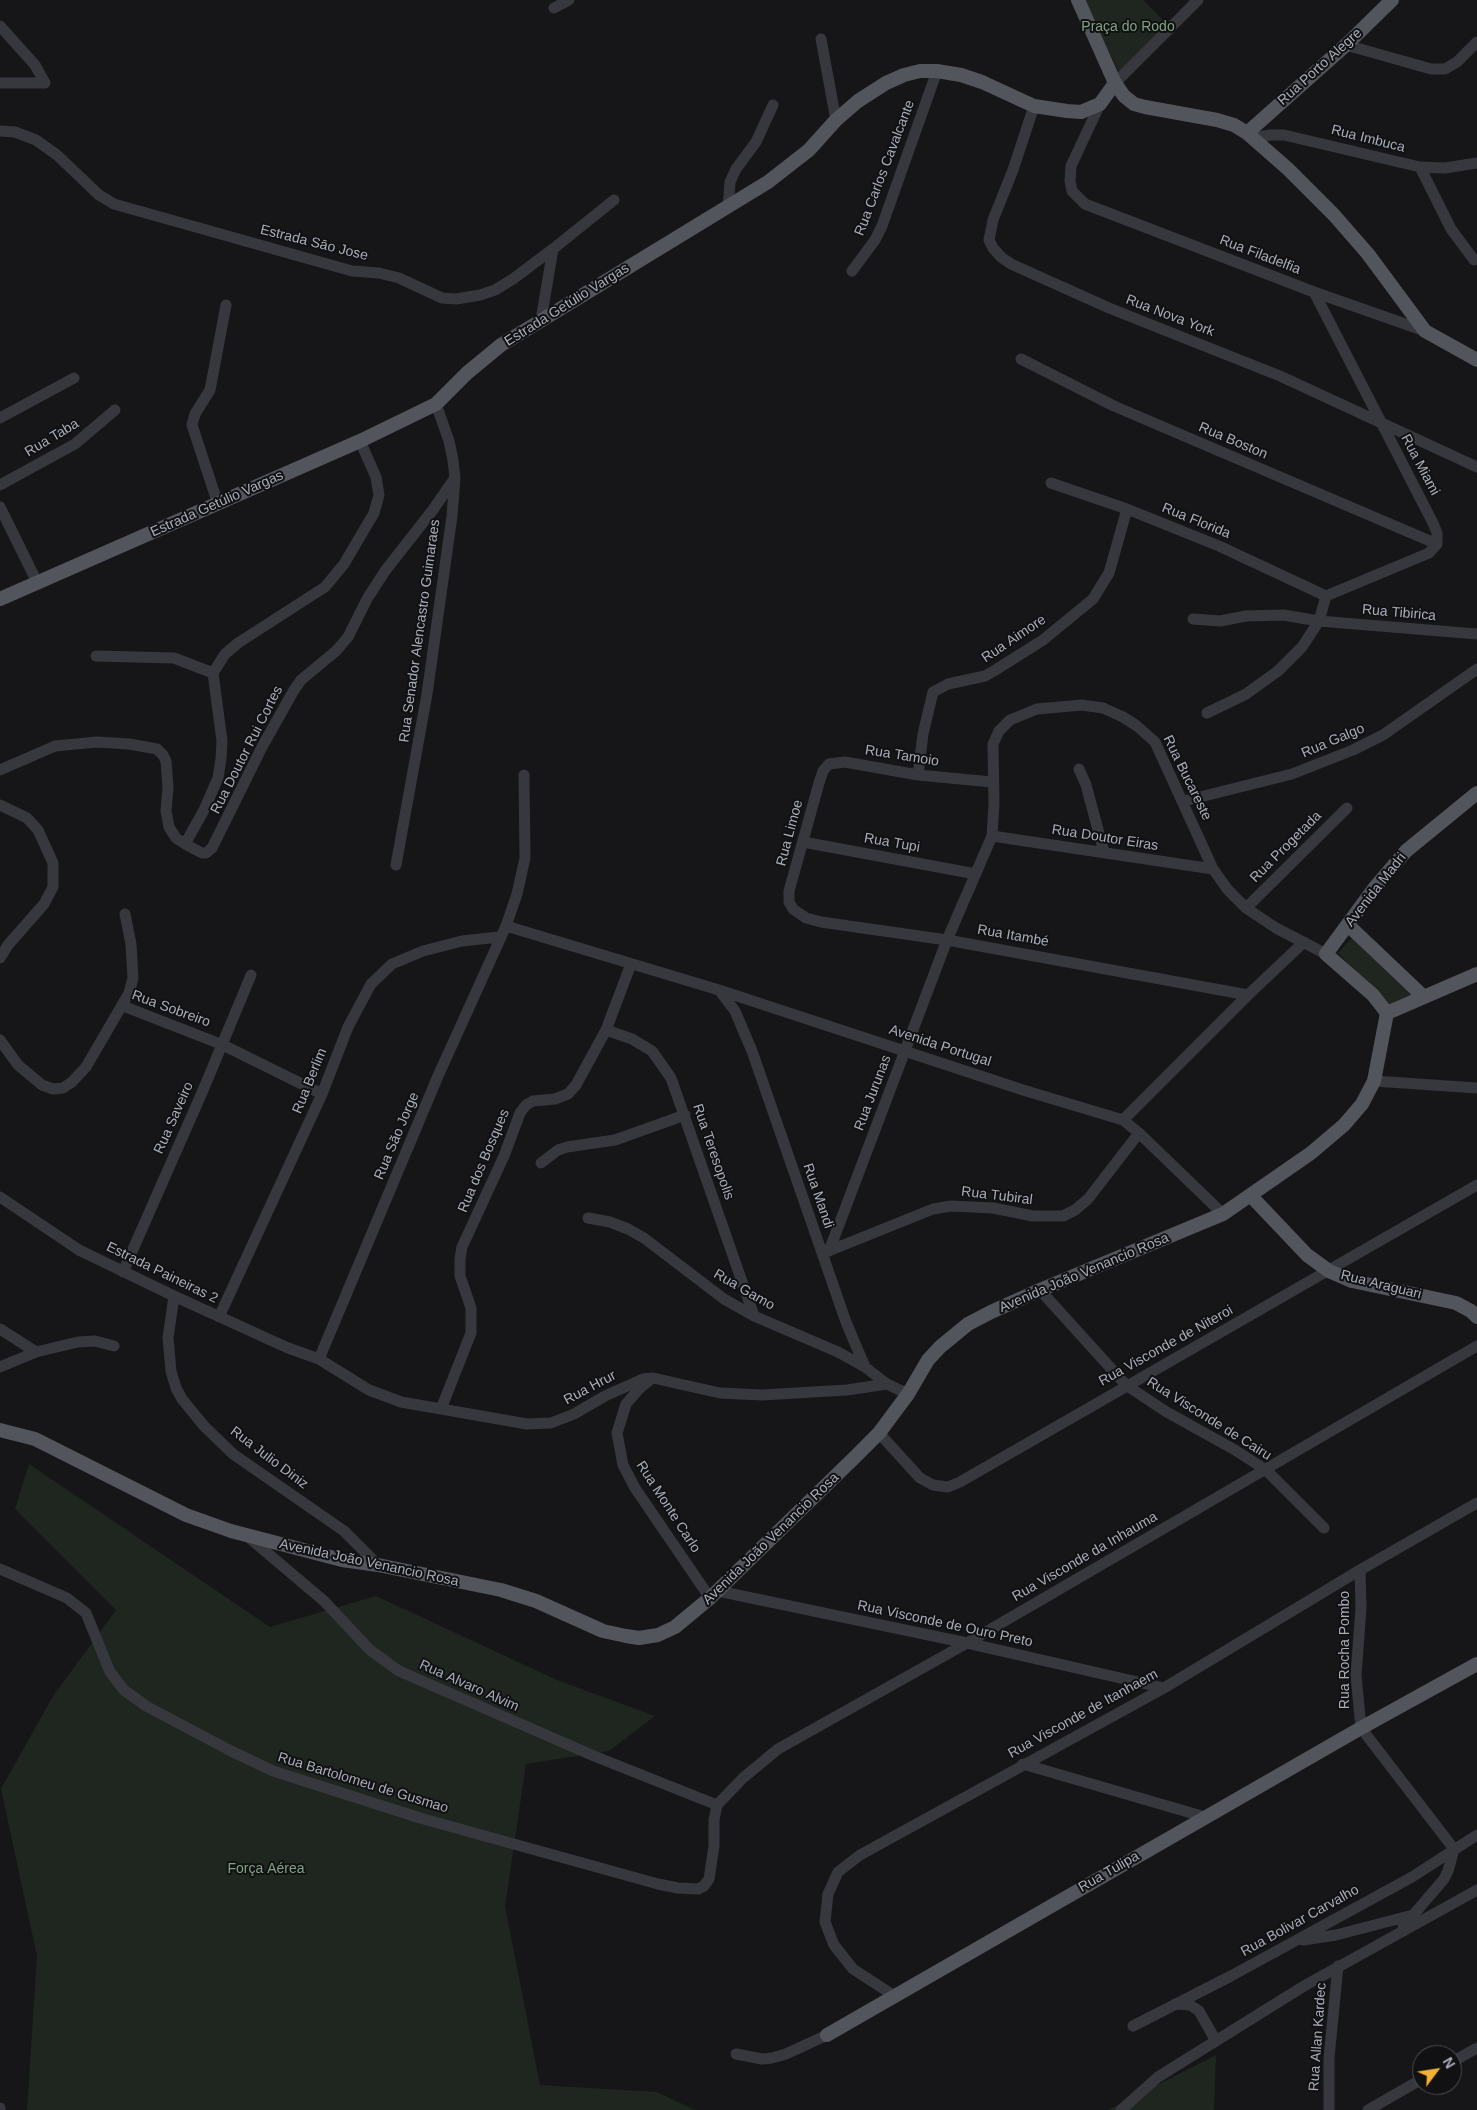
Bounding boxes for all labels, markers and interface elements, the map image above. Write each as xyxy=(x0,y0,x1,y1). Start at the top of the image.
park label: Praça do Rodo xyxy=(1081,19,1175,35)
street label: Rua Porto Alegre xyxy=(1274,25,1366,109)
street label: Rua Carlos Cavalcante xyxy=(851,98,919,238)
street label: Rua Imbuca xyxy=(1329,122,1407,156)
street label: Estrada Sāo Jose xyxy=(258,221,370,265)
street label: Rua Filadelfia xyxy=(1217,232,1303,278)
street label: Estrada Getúlio Vargas xyxy=(502,260,632,350)
street label: Rua Nova York xyxy=(1123,291,1217,341)
street label: Rua Taba xyxy=(22,415,82,461)
street label: Rua Boston xyxy=(1196,419,1270,463)
street label: Rua Miami xyxy=(1397,432,1443,498)
street label: Estrada Getúlio Vargas xyxy=(148,467,286,541)
street label: Rua Florida xyxy=(1159,500,1233,542)
street label: Rua Senador Alencastro Guimaraes xyxy=(396,518,444,744)
street label: Rua Tibirica xyxy=(1361,601,1437,625)
street label: Rua Aimore xyxy=(979,611,1049,667)
street label: Rua Doutor Rui Cortes xyxy=(207,683,287,817)
street label: Rua Galgo xyxy=(1299,720,1367,762)
street label: Rua Bucareste xyxy=(1159,733,1215,823)
street label: Rua Tamoio xyxy=(864,742,940,770)
street label: Rua Limoe xyxy=(773,798,807,868)
street label: Rua Progetada xyxy=(1247,808,1325,886)
street label: Rua Doutor Eiras xyxy=(1051,821,1159,855)
street label: Rua Tupi xyxy=(863,830,921,856)
street label: Avenida Madri xyxy=(1342,850,1410,930)
street label: Rua Itambé xyxy=(976,921,1050,951)
street label: Rua Sobreiro xyxy=(129,987,213,1031)
street label: Avenida Portugal xyxy=(887,1022,993,1070)
street label: Rua Berlim xyxy=(289,1046,331,1116)
street label: Rua Jurunas xyxy=(851,1053,895,1133)
street label: Rua Saveiro xyxy=(151,1079,197,1157)
street label: Rua São Jorge xyxy=(371,1090,423,1182)
street label: Rua Teresopolis xyxy=(689,1102,737,1202)
street label: Rua dos Bosques xyxy=(455,1107,513,1215)
street label: Rua Mandi xyxy=(799,1161,837,1231)
street label: Rua Tubiral xyxy=(960,1183,1034,1209)
street label: Avenida João Venancio Rosa xyxy=(997,1230,1171,1316)
street label: Estrada Paineiras 2 xyxy=(103,1239,221,1307)
street label: Rua Gamo xyxy=(710,1266,778,1314)
street label: Rua Araguari xyxy=(1339,1267,1423,1303)
street label: Rua Visconde de Niteroi xyxy=(1096,1302,1236,1390)
street label: Rua Hrur xyxy=(561,1367,619,1409)
street label: Rua Visconde de Cairu xyxy=(1144,1374,1274,1464)
street label: Rua Julio Diniz xyxy=(227,1423,311,1493)
street label: Rua Monte Carlo xyxy=(632,1458,704,1556)
street label: Avenida João Venancio Rosa xyxy=(699,1470,843,1608)
street label: Rua Visconde da Inhauma xyxy=(1009,1509,1161,1605)
street label: Avenida João Venancio Rosa xyxy=(278,1536,460,1590)
street label: Rua Rocha Pombo xyxy=(1337,1591,1353,1709)
street label: Rua Visconde de Ouro Preto xyxy=(856,1597,1034,1651)
street label: Rua Alvaro Alvim xyxy=(417,1656,521,1716)
street label: Rua Visconde de Itanhaem xyxy=(1005,1666,1161,1762)
street label: Rua Bartolomeu de Gusmao xyxy=(276,1749,450,1817)
street label: Rua Tulipa xyxy=(1076,1848,1142,1896)
park label: Força Aérea xyxy=(227,1861,305,1877)
street label: Rua Bolivar Carvalho xyxy=(1238,1882,1362,1960)
street label: Rua Allan Kardec xyxy=(1306,1982,1330,2092)
north arrow xyxy=(1412,2045,1462,2095)
text: N xyxy=(1440,2054,1458,2071)

